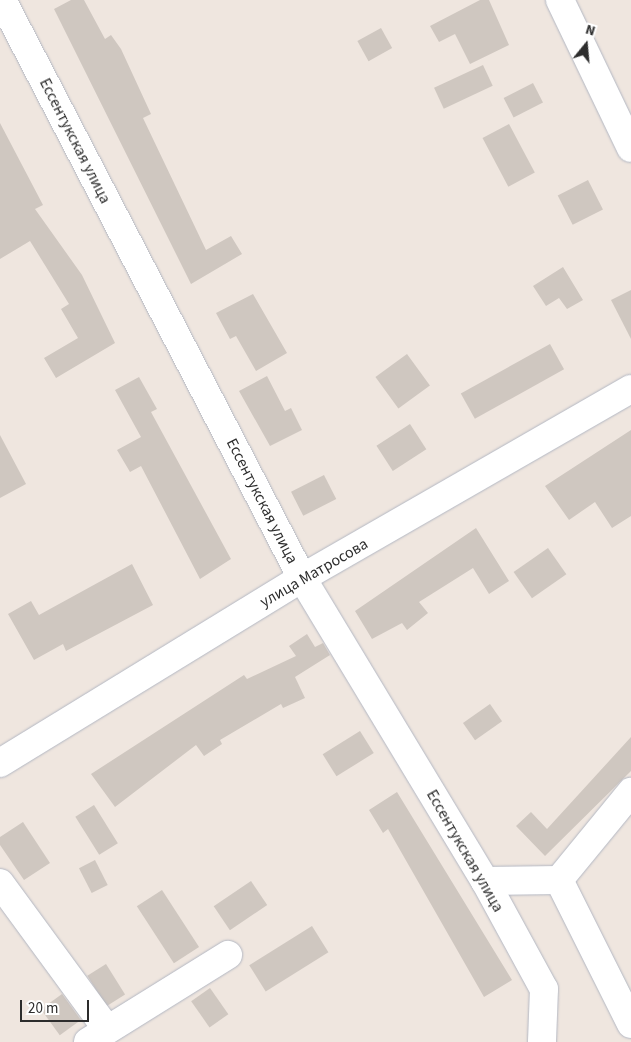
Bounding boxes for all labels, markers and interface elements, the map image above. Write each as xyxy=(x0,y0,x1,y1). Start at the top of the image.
north arrow xyxy=(561,20,611,70)
text: N xyxy=(583,20,598,42)
street label: Ессентукская улица xyxy=(35,75,115,207)
street label: Ессентукская улица xyxy=(222,435,302,567)
street label: улица Матросова xyxy=(257,534,371,612)
street label: Ессентукская улица xyxy=(422,786,508,916)
scale bar xyxy=(22,990,91,1022)
text: 20 m xyxy=(28,998,58,1019)

